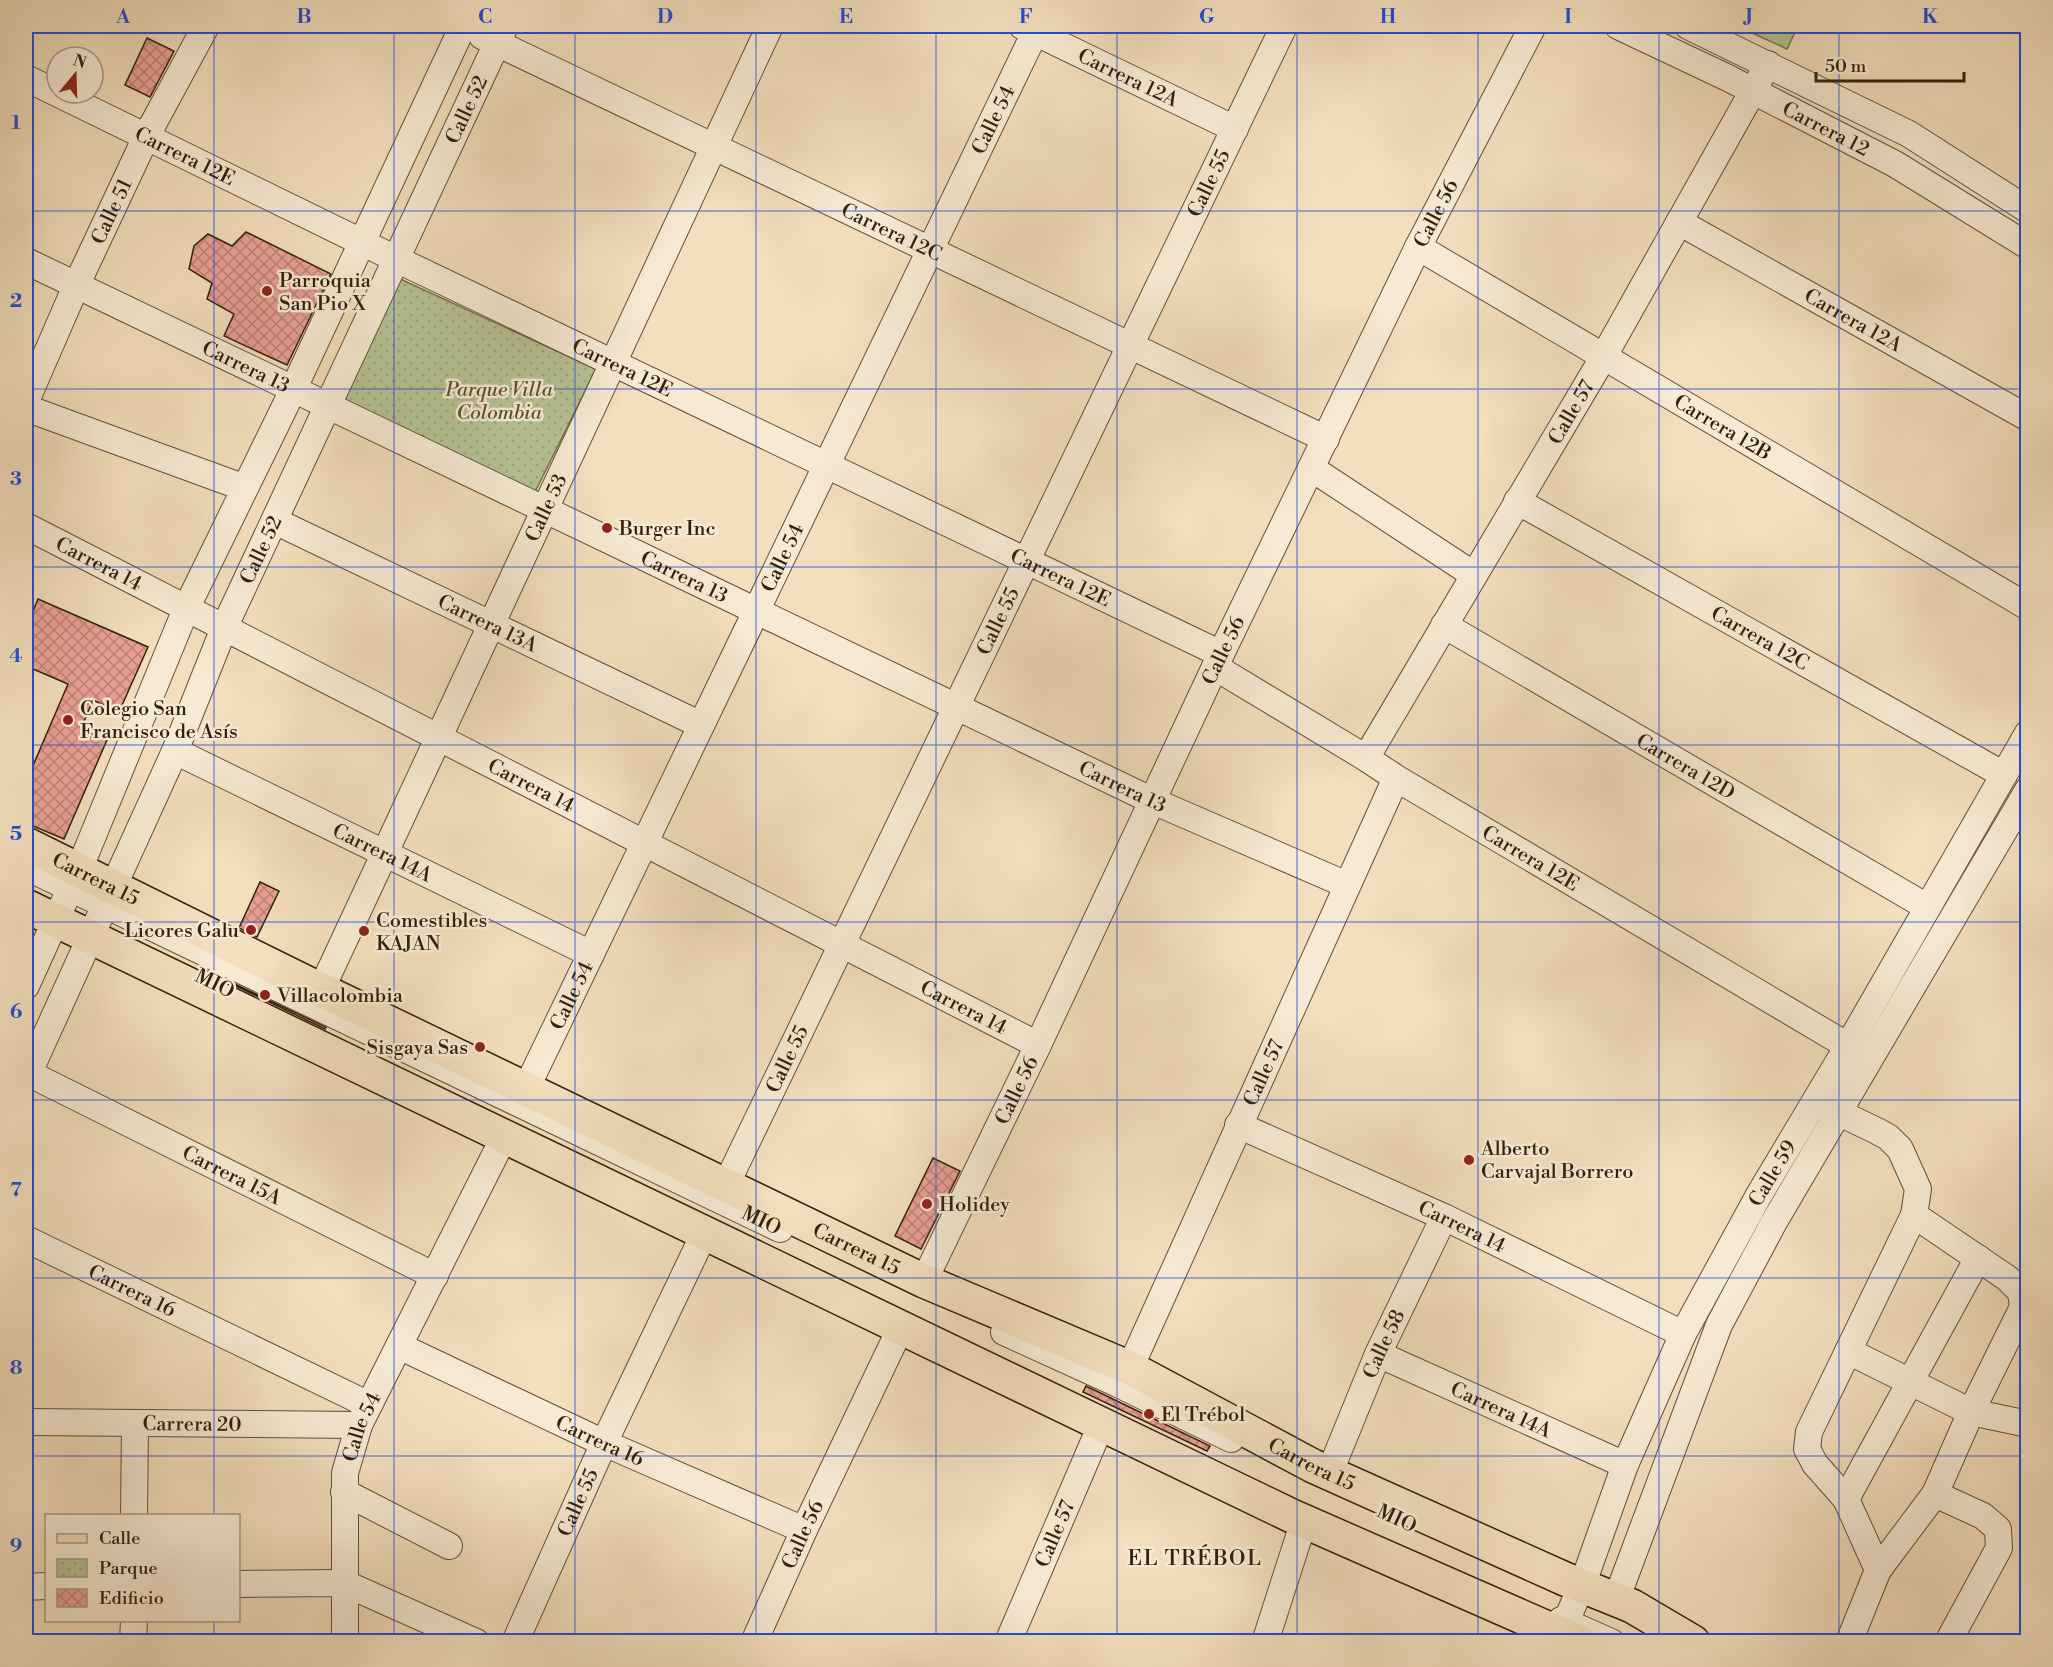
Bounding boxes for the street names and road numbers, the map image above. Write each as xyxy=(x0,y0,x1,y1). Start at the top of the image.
street label: Carrera 12A xyxy=(1073,44,1183,114)
street label: Calle 52 xyxy=(441,72,494,148)
street label: Calle 54 xyxy=(967,82,1021,159)
street label: Carrera 12 xyxy=(1778,97,1873,163)
street label: Carrera 12E xyxy=(130,122,239,192)
street label: Calle 55 xyxy=(1183,146,1237,222)
street label: Calle 51 xyxy=(86,175,139,249)
street label: Calle 56 xyxy=(1409,176,1465,252)
street label: Carrera 12C xyxy=(837,198,945,268)
street label: Carrera 12A xyxy=(1799,284,1907,359)
street label: Carrera 12E xyxy=(567,334,676,404)
street label: Carrera 13 xyxy=(198,336,293,399)
street label: Calle 57 xyxy=(1543,376,1601,449)
street label: Carrera 12B xyxy=(1669,390,1775,467)
street label: Calle 53 xyxy=(520,470,574,546)
street label: Calle 52 xyxy=(235,512,289,588)
street label: Calle 54 xyxy=(756,520,811,597)
street label: Carrera 14 xyxy=(51,532,146,597)
street label: Carrera 12E xyxy=(1006,544,1115,613)
street label: Carrera 13 xyxy=(636,546,731,609)
street label: Calle 55 xyxy=(972,584,1026,659)
street label: Carrera 13A xyxy=(433,590,542,659)
street label: Carrera 12C xyxy=(1706,602,1813,677)
street label: Calle 56 xyxy=(1197,613,1251,689)
street label: Carrera 12D xyxy=(1631,729,1739,806)
street label: Carrera 14 xyxy=(483,754,578,819)
street label: Carrera 13 xyxy=(1074,756,1170,819)
street label: Carrera 14A xyxy=(328,819,437,889)
street label: Carrera 12E xyxy=(1477,821,1583,898)
street label: Carrera 15 xyxy=(48,848,143,912)
street label: Calle 54 xyxy=(545,957,600,1034)
street label: MIO xyxy=(190,964,238,1005)
street label: Carrera 14 xyxy=(916,976,1011,1041)
street label: Calle 55 xyxy=(761,1022,815,1097)
street label: Calle 57 xyxy=(1239,1036,1290,1110)
street label: Calle 56 xyxy=(990,1052,1045,1129)
street label: Calle 59 xyxy=(1744,1136,1803,1211)
street label: Carrera 15A xyxy=(178,1141,286,1212)
street label: Carrera 14 xyxy=(1414,1196,1509,1259)
street label: MIO xyxy=(737,1201,785,1242)
street label: Carrera 15 xyxy=(808,1218,904,1282)
street label: Carrera 16 xyxy=(84,1260,179,1324)
street label: Calle 58 xyxy=(1358,1306,1411,1383)
street label: Carrera 14A xyxy=(1446,1377,1556,1445)
street label: Calle 54 xyxy=(338,1388,388,1465)
street label: Carrera 16 xyxy=(551,1411,647,1473)
street label: Carrera 20 xyxy=(142,1412,242,1438)
street label: Carrera 15 xyxy=(1263,1433,1359,1497)
street label: Calle 55 xyxy=(553,1465,605,1541)
street label: Calle 56 xyxy=(777,1496,830,1573)
street label: Calle 57 xyxy=(1031,1497,1081,1571)
street label: MIO xyxy=(1373,1499,1420,1539)

